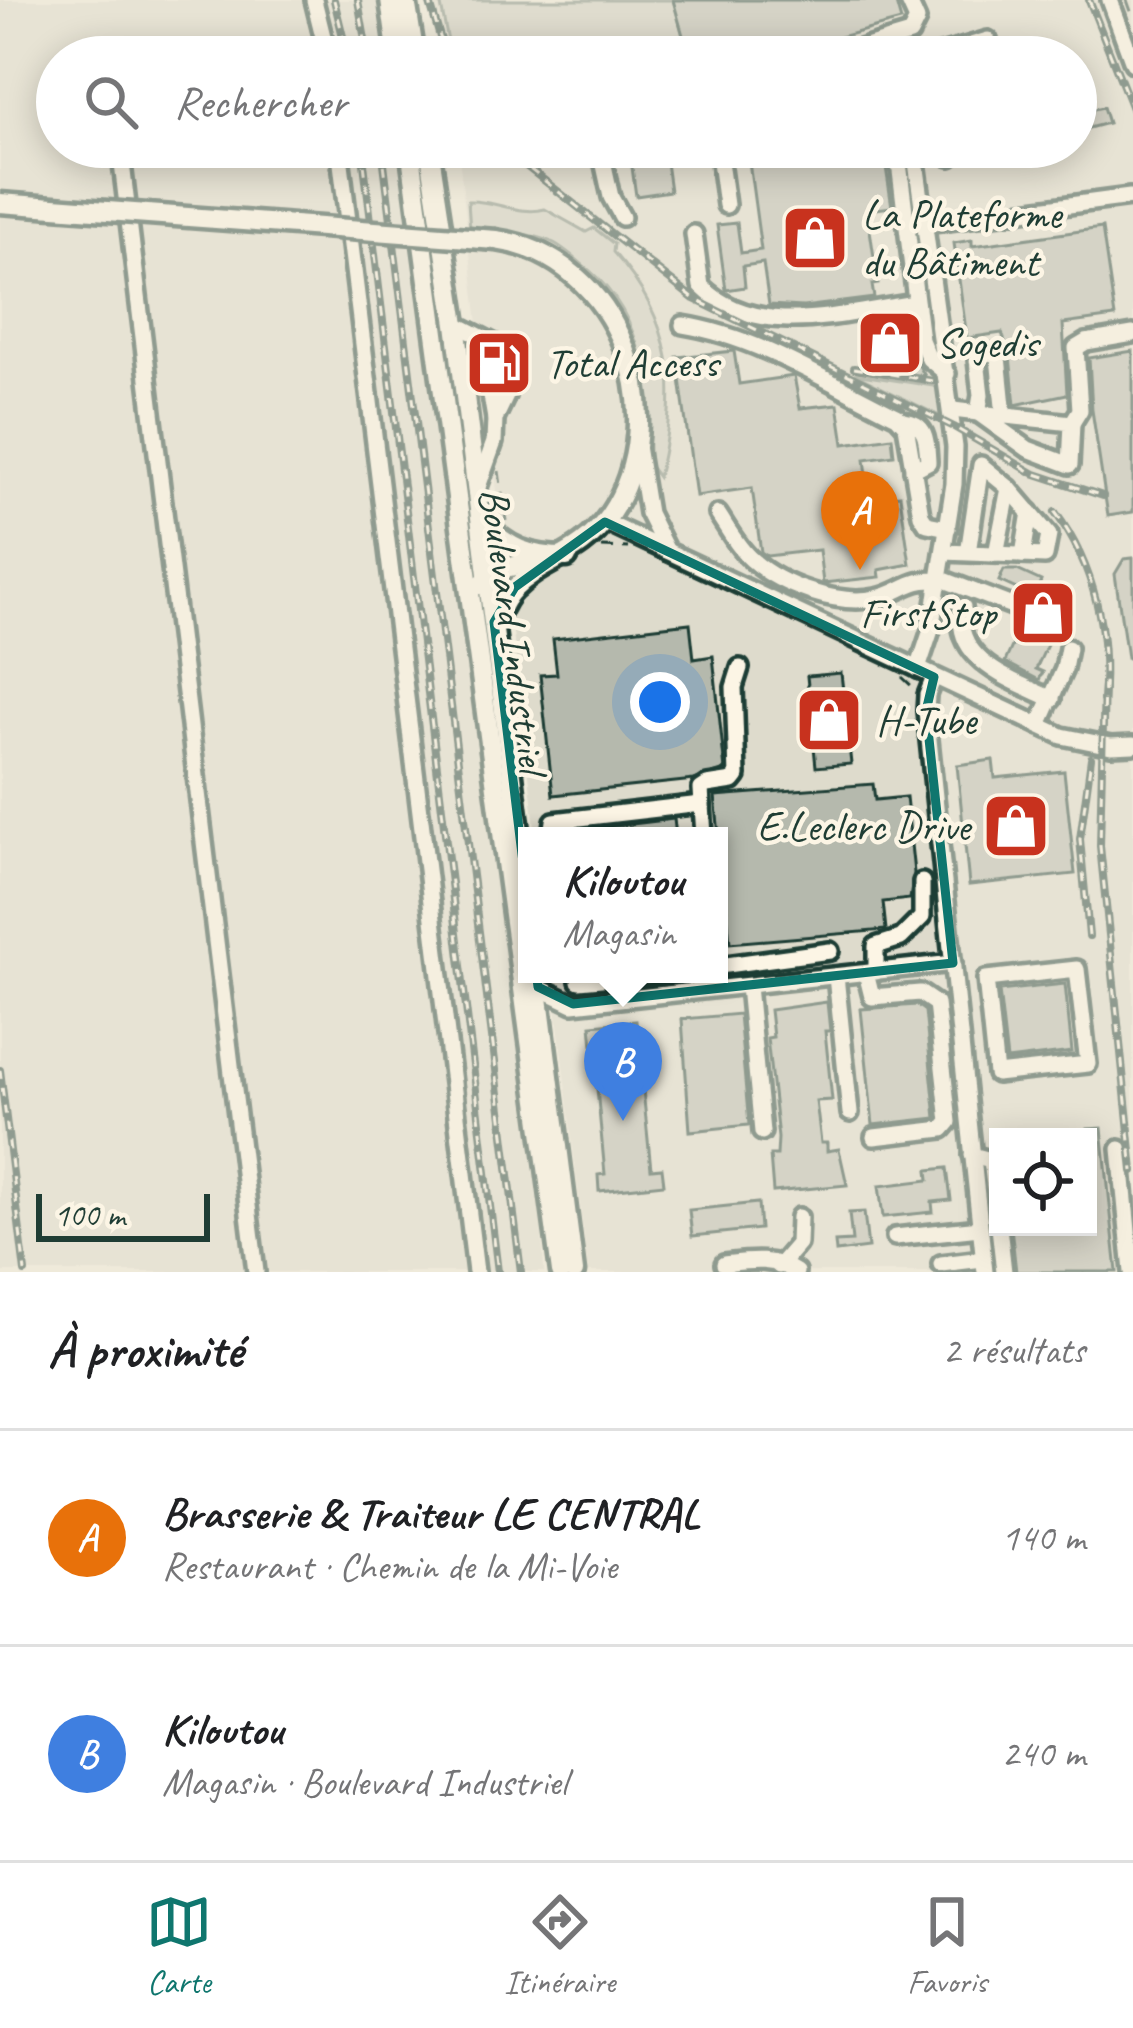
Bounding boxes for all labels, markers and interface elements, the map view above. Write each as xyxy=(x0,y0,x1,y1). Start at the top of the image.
search box xyxy=(36,36,1097,168)
icon: search xyxy=(78,69,144,135)
text: Rechercher xyxy=(174,74,347,131)
place label: La Plateforme du Bâtiment xyxy=(862,188,1064,289)
shop icon: La Plateforme du Bâtiment xyxy=(780,203,850,273)
shop icon: Sogedis xyxy=(855,308,925,378)
place label: Sogedis xyxy=(936,317,1042,370)
fuel station icon: Total Access xyxy=(464,328,534,398)
place label: Total Access xyxy=(546,337,722,390)
pin: A xyxy=(821,471,899,570)
street label: Boulevard Industriel xyxy=(467,484,560,782)
shop icon: FirstStop xyxy=(1008,578,1078,648)
place label: FirstStop xyxy=(860,587,998,640)
your location xyxy=(630,672,690,732)
shop icon: H-Tube xyxy=(794,685,864,755)
place label: H-Tube xyxy=(876,694,978,747)
shop icon: E.Leclerc Drive xyxy=(981,791,1051,861)
place label: E.Leclerc Drive xyxy=(757,800,973,853)
popup xyxy=(518,827,728,983)
text: Kiloutou xyxy=(563,852,683,909)
text: Magasin xyxy=(563,909,675,958)
pin: B xyxy=(584,1022,662,1121)
map controls xyxy=(989,1128,1097,1236)
button: locate xyxy=(989,1128,1097,1236)
scale bar xyxy=(36,1188,210,1241)
text: 100 m xyxy=(54,1194,125,1236)
text: À proximité xyxy=(48,1318,242,1382)
text: 2 résultats xyxy=(942,1326,1085,1375)
text: Brasserie & Traiteur LE CENTRAL xyxy=(162,1485,699,1542)
text: A xyxy=(77,1513,97,1562)
text: 140 m xyxy=(1001,1513,1085,1562)
text: Restaurant · Chemin de la Mi-Voie xyxy=(162,1542,617,1591)
text: Kiloutou xyxy=(162,1701,283,1758)
text: B xyxy=(77,1729,97,1778)
text: 240 m xyxy=(1001,1729,1085,1778)
text: Magasin · Boulevard Industriel xyxy=(162,1758,567,1807)
tab: Carte xyxy=(146,1889,212,2003)
tab: Itinéraire xyxy=(504,1889,615,2003)
tab: Favoris xyxy=(907,1889,987,2003)

